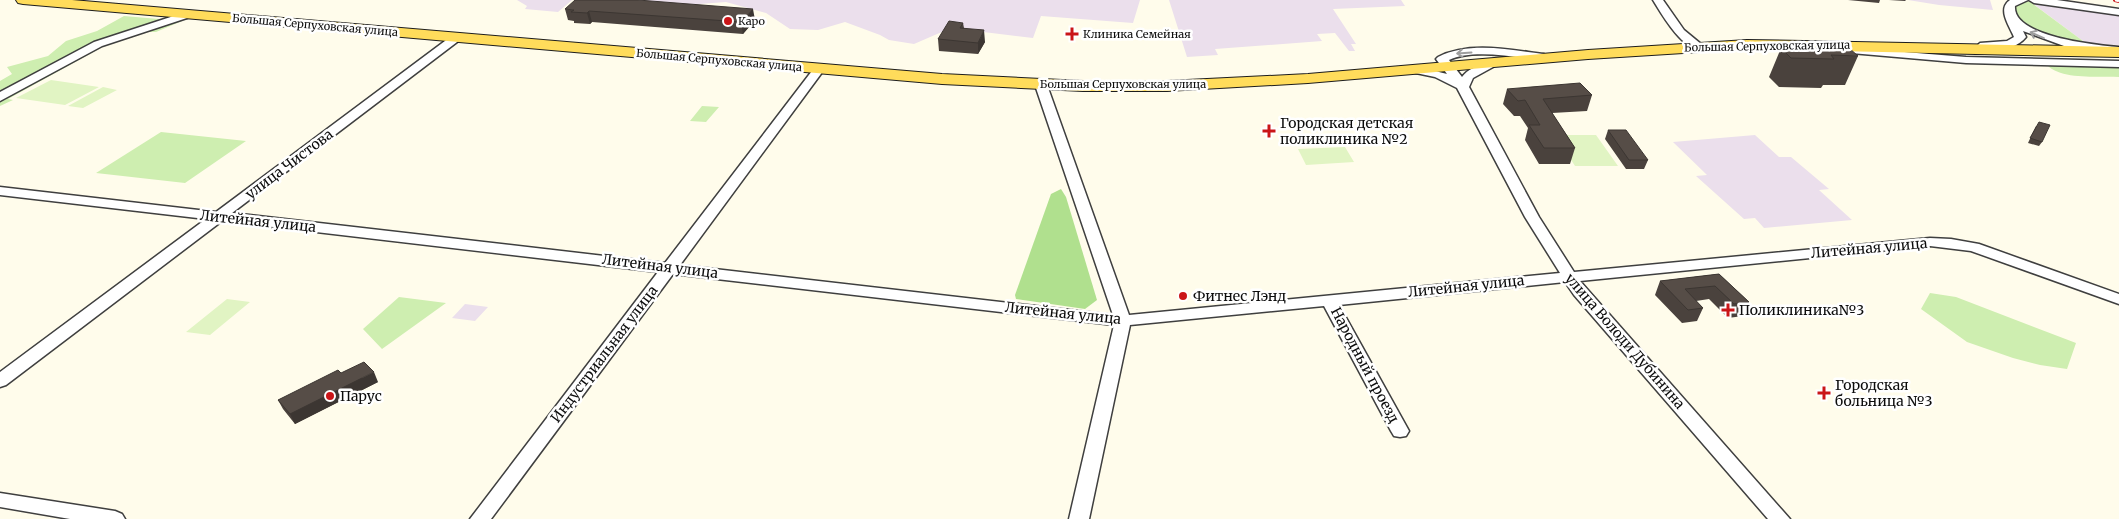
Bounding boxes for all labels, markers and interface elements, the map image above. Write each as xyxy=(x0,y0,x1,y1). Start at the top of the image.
street label: Большая Серпуховская улица xyxy=(232,11,399,39)
place label: Каро xyxy=(738,14,766,28)
marker: Каро xyxy=(722,15,734,27)
marker: Клиника Семейная xyxy=(1065,27,1079,41)
place label: Клиника Семейная xyxy=(1083,27,1191,41)
one-way arrow xyxy=(2030,29,2045,39)
street label: Большая Серпуховская улица xyxy=(1684,38,1850,54)
street label: Большая Серпуховская улица xyxy=(636,46,803,74)
one-way arrow xyxy=(1456,49,1472,58)
street label: Большая Серпуховская улица xyxy=(1040,77,1206,91)
place label: Городская детская поликлиника №2 xyxy=(1280,114,1413,148)
marker: Городская детская поликлиника №2 xyxy=(1262,124,1276,138)
street label: улица Чистова xyxy=(242,125,337,203)
street label: Литейная улица xyxy=(199,206,318,236)
street label: Литейная улица xyxy=(1810,234,1928,262)
street label: Литейная улица xyxy=(601,250,720,282)
street label: улица Володи Дубинина xyxy=(1561,269,1689,413)
street label: Литейная улица xyxy=(1407,271,1526,301)
street label: Индустриальная улица xyxy=(547,282,662,426)
place label: Фитнес Лэнд xyxy=(1193,287,1286,305)
marker: Фитнес Лэнд xyxy=(1177,290,1189,302)
street label: Литейная улица xyxy=(1004,298,1123,328)
place label: Поликлиника№3 xyxy=(1739,301,1864,319)
marker: Поликлиника№3 xyxy=(1721,303,1735,317)
street label: Народный проезд xyxy=(1327,304,1403,426)
place label: Городская больница №3 xyxy=(1835,376,1933,410)
marker: Городская больница №3 xyxy=(1817,386,1831,400)
place label: Парус xyxy=(340,387,382,405)
marker: Парус xyxy=(324,390,336,402)

